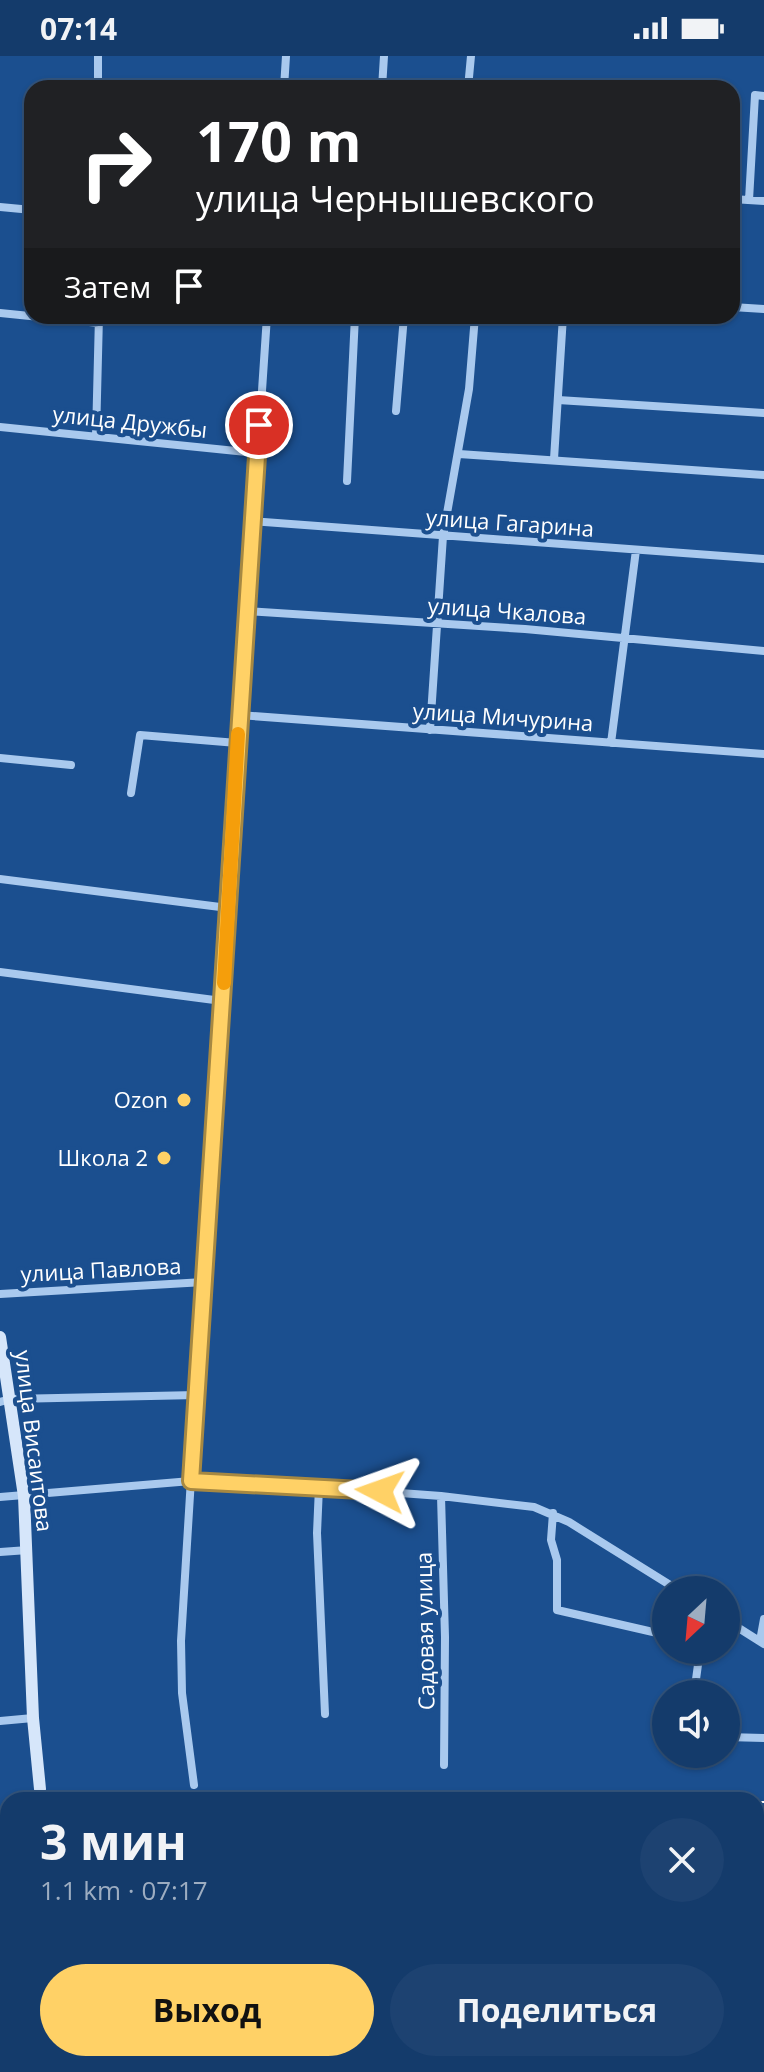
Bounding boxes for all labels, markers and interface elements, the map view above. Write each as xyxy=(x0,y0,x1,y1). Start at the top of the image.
text: 07:14 xyxy=(40,8,117,49)
text: 170 m xyxy=(196,102,362,178)
icon: right xyxy=(64,112,168,216)
text: улица Чернышевского xyxy=(196,174,595,223)
icon: arrive xyxy=(167,264,211,308)
text: Затем xyxy=(64,266,151,307)
pin xyxy=(225,391,293,459)
street label: улица Дружбы xyxy=(51,398,209,444)
icon: arrive xyxy=(237,403,281,447)
street label: улица Гагарина xyxy=(425,501,595,543)
street label: улица Чкалова xyxy=(427,589,587,631)
street label: улица Мичурина xyxy=(412,695,594,737)
place label: Ozon xyxy=(114,1084,168,1114)
marker: Ozon xyxy=(175,1091,193,1109)
place label: Школа 2 xyxy=(58,1142,148,1172)
marker: Школа 2 xyxy=(155,1149,173,1167)
street label: улица Павлова xyxy=(20,1250,182,1288)
street label: улица Висаитова xyxy=(9,1348,61,1533)
position arrow xyxy=(338,1449,422,1533)
street label: Садовая улица xyxy=(408,1552,440,1710)
north arrow xyxy=(652,1576,740,1664)
map controls xyxy=(652,1576,740,1768)
button: sound xyxy=(652,1680,740,1768)
text: 3 мин xyxy=(40,1809,187,1874)
button: close xyxy=(640,1818,724,1902)
text: 1.1 km · 07:17 xyxy=(40,1872,208,1908)
button: Выход xyxy=(40,1964,374,2056)
button: Поделиться xyxy=(390,1964,724,2056)

